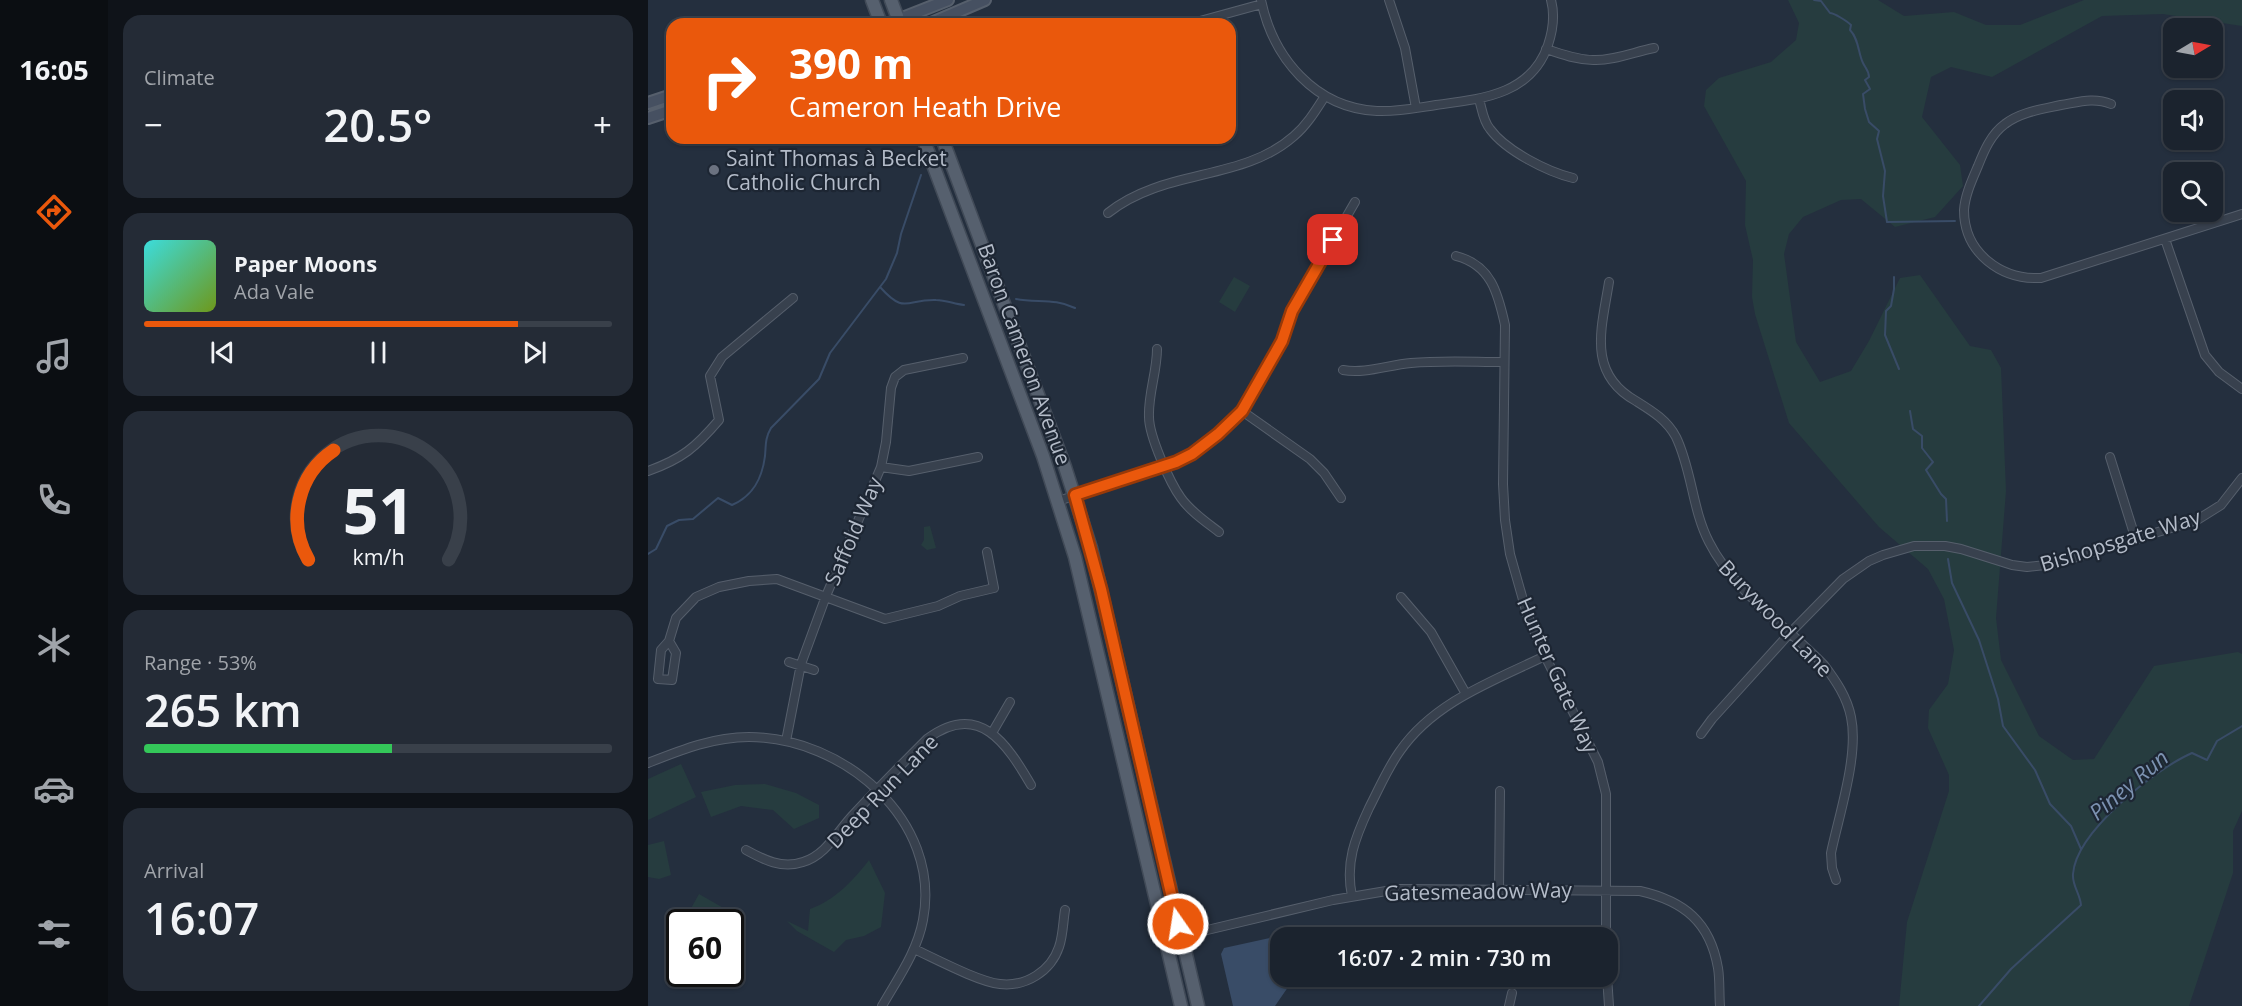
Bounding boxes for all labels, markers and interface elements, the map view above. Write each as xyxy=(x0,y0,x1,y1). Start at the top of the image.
north arrow xyxy=(2163,18,2223,78)
map controls xyxy=(2163,18,2223,222)
text: 390 m xyxy=(789,34,913,91)
icon: right xyxy=(690,42,768,120)
text: 16:05 xyxy=(19,51,89,88)
text: Climate xyxy=(144,64,215,91)
text: Cameron Heath Drive xyxy=(789,88,1061,125)
button: sound xyxy=(2163,90,2223,150)
text: 20.5° xyxy=(324,94,432,155)
text: − xyxy=(144,102,163,147)
text: + xyxy=(593,102,612,147)
place label: Saint Thomas à Becket Catholic Church xyxy=(726,144,947,196)
button: search xyxy=(2163,162,2223,222)
marker: Saint Thomas à Becket Catholic Church xyxy=(707,163,721,177)
icon: directions xyxy=(33,191,75,233)
pin xyxy=(1307,214,1358,265)
icon: arrive xyxy=(1316,223,1349,256)
street label: Baron Cameron Avenue xyxy=(972,239,1078,469)
text: Paper Moons xyxy=(234,248,377,278)
text: Ada Vale xyxy=(234,278,315,305)
icon: music xyxy=(33,335,75,377)
icon: previous xyxy=(206,336,239,369)
icon: pause xyxy=(362,336,395,369)
icon: next xyxy=(518,336,551,369)
text: 51 xyxy=(342,467,414,552)
street label: Saffold Way xyxy=(818,472,889,589)
icon: phone xyxy=(33,479,75,521)
street label: Bishopsgate Way xyxy=(2036,502,2204,578)
text: km/h xyxy=(352,542,404,571)
street label: Burywood Lane xyxy=(1713,553,1839,683)
street label: Hunter Gate Way xyxy=(1511,593,1605,758)
icon: climate xyxy=(33,624,75,666)
text: Range · 53% xyxy=(144,649,257,676)
text: 265 km xyxy=(144,679,302,740)
street label: Deep Run Lane xyxy=(820,728,944,854)
water label: Piney Run xyxy=(2082,742,2174,826)
icon: car xyxy=(33,768,75,810)
text: Arrival xyxy=(144,857,204,884)
street label: Gatesmeadow Way xyxy=(1384,875,1573,907)
text: 16:07 xyxy=(144,887,259,948)
position arrow xyxy=(1146,892,1210,956)
speed limit sign: 60 xyxy=(666,909,744,987)
icon: filters xyxy=(33,913,75,955)
text: 16:07 · 2 min · 730 m xyxy=(1336,942,1552,972)

